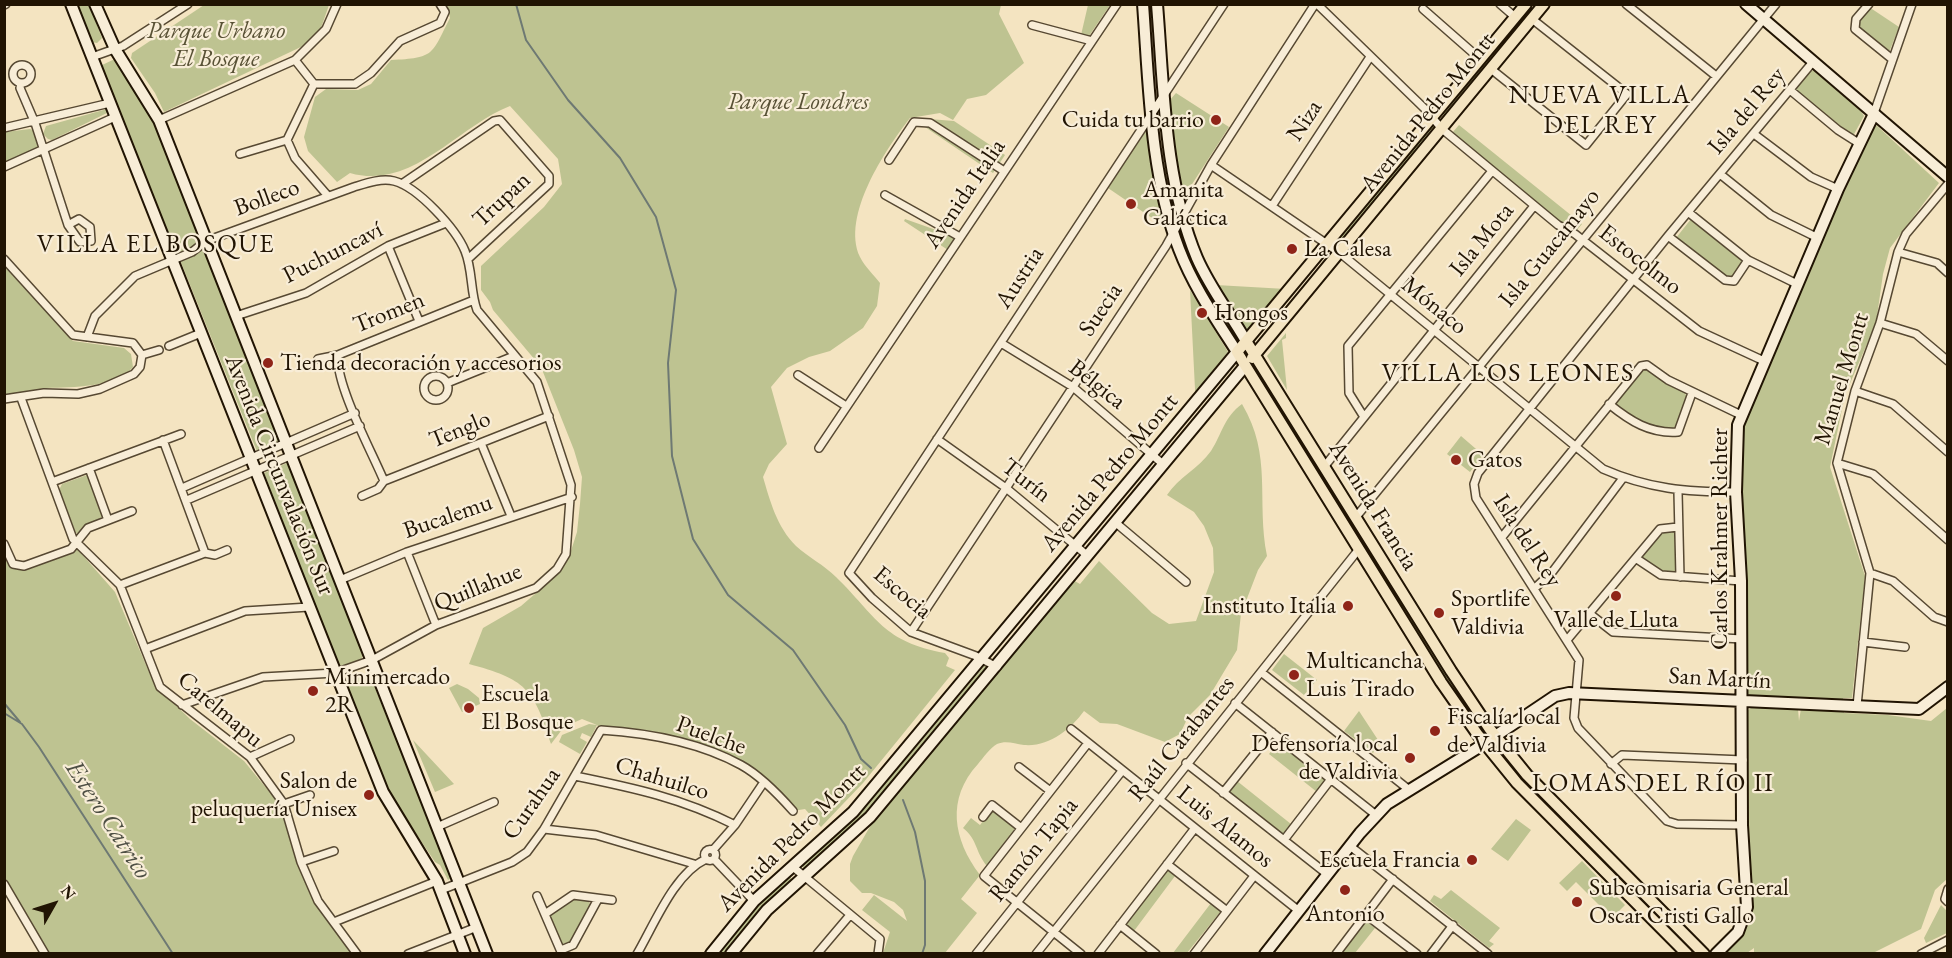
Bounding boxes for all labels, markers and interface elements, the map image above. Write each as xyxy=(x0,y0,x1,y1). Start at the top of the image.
park label: Parque Urbano El Bosque xyxy=(147,17,285,73)
street label: Avenida Pedro Montt xyxy=(1354,27,1502,199)
street label: Isla del Rey xyxy=(1702,61,1792,161)
district label: NUEVA VILLA DEL REY xyxy=(1509,80,1691,142)
park label: Parque Londres xyxy=(727,88,869,116)
street label: Niza xyxy=(1281,95,1329,147)
place label: Cuida tu barrio xyxy=(1062,106,1204,134)
marker: Cuida tu barrio xyxy=(1209,113,1223,127)
street label: Avenida Italia xyxy=(918,134,1012,254)
street label: Trupan xyxy=(467,166,537,234)
street label: Bolleco xyxy=(230,173,304,223)
place label: Amanita Galáctica xyxy=(1143,176,1228,232)
street label: Isla Guacamayo xyxy=(1493,183,1607,313)
marker: Amanita Galáctica xyxy=(1124,197,1138,211)
street label: Isla Mota xyxy=(1444,197,1520,283)
street label: Puchuncaví xyxy=(278,216,388,290)
street label: Estocolmo xyxy=(1593,219,1687,301)
district label: VILLA EL BOSQUE xyxy=(37,229,275,261)
place label: La Calesa xyxy=(1304,235,1391,263)
street label: Austria xyxy=(989,242,1051,314)
marker: La Calesa xyxy=(1285,242,1299,256)
street label: Mónaco xyxy=(1395,271,1473,341)
street label: Suecia xyxy=(1073,278,1129,342)
street label: Tromen xyxy=(349,286,429,340)
place label: Hongos xyxy=(1214,299,1288,327)
marker: Hongos xyxy=(1195,306,1209,320)
street label: Manuel Montt xyxy=(1808,309,1876,449)
place label: Tienda decoración y accesorios xyxy=(280,349,562,377)
street label: Avenida Circunvalación Sur xyxy=(218,351,340,599)
street label: Bélgica xyxy=(1063,354,1131,416)
marker: Tienda decoración y accesorios xyxy=(261,356,275,370)
district label: VILLA LOS LEONES xyxy=(1381,358,1635,390)
street label: Avenida Pedro Montt xyxy=(1035,388,1185,558)
street label: Tenglo xyxy=(425,405,495,455)
street label: Carlos Krahmer Richter xyxy=(1706,428,1734,650)
street label: Avenida Francia xyxy=(1322,436,1424,576)
place label: Gatos xyxy=(1468,446,1522,474)
street label: Turín xyxy=(995,453,1057,509)
marker: Gatos xyxy=(1449,453,1463,467)
street label: Bucalemu xyxy=(400,488,496,546)
street label: Isla del Rey xyxy=(1486,489,1568,593)
street label: Quillahue xyxy=(430,557,526,619)
street label: Escocia xyxy=(867,560,937,626)
place label: Sportlife Valdivia xyxy=(1451,585,1530,641)
marker: Valle de Lluta xyxy=(1609,589,1623,603)
place label: Instituto Italia xyxy=(1203,592,1336,620)
marker: Instituto Italia xyxy=(1341,599,1355,613)
marker: Sportlife Valdivia xyxy=(1432,606,1446,620)
place label: Valle de Lluta xyxy=(1554,606,1678,634)
place label: Multicancha Luis Tirado xyxy=(1306,647,1423,703)
street label: San Martín xyxy=(1668,662,1772,696)
place label: Minimercado 2R xyxy=(325,663,450,719)
street label: Carelmapu xyxy=(171,666,269,754)
marker: Multicancha Luis Tirado xyxy=(1287,668,1301,682)
street label: Raúl Carabantes xyxy=(1123,671,1241,807)
place label: Escuela El Bosque xyxy=(481,680,573,736)
marker: Minimercado 2R xyxy=(306,684,320,698)
marker: Escuela El Bosque xyxy=(462,701,476,715)
place label: Fiscalía local de Valdivia xyxy=(1447,703,1560,759)
street label: Puelche xyxy=(672,710,750,762)
marker: Fiscalía local de Valdivia xyxy=(1428,724,1442,738)
place label: Defensoría local de Valdivia xyxy=(1251,730,1398,786)
street label: Chahuilco xyxy=(612,751,712,807)
marker: Defensoría local de Valdivia xyxy=(1403,751,1417,765)
water label: Estero Catrico xyxy=(58,755,158,885)
street label: Avenida Pedro Montt xyxy=(712,758,872,918)
street label: Curahua xyxy=(497,762,567,846)
place label: Salon de peluquería Unisex xyxy=(191,767,357,823)
district label: LOMAS DEL RÍO II xyxy=(1532,768,1774,800)
street label: Luis Alamos xyxy=(1171,780,1279,874)
marker: Salon de peluquería Unisex xyxy=(362,788,376,802)
street label: Ramón Tapia xyxy=(983,792,1085,908)
place label: Escuela Francia xyxy=(1319,846,1460,874)
marker: Escuela Francia xyxy=(1465,853,1479,867)
north arrow xyxy=(24,874,84,934)
place label: Subcomisaria General Oscar Cristi Gallo xyxy=(1589,874,1789,930)
text: N xyxy=(56,881,81,904)
marker: Antonio xyxy=(1338,883,1352,897)
marker: Subcomisaria General Oscar Cristi Gallo xyxy=(1570,895,1584,909)
place label: Antonio xyxy=(1305,900,1385,928)

